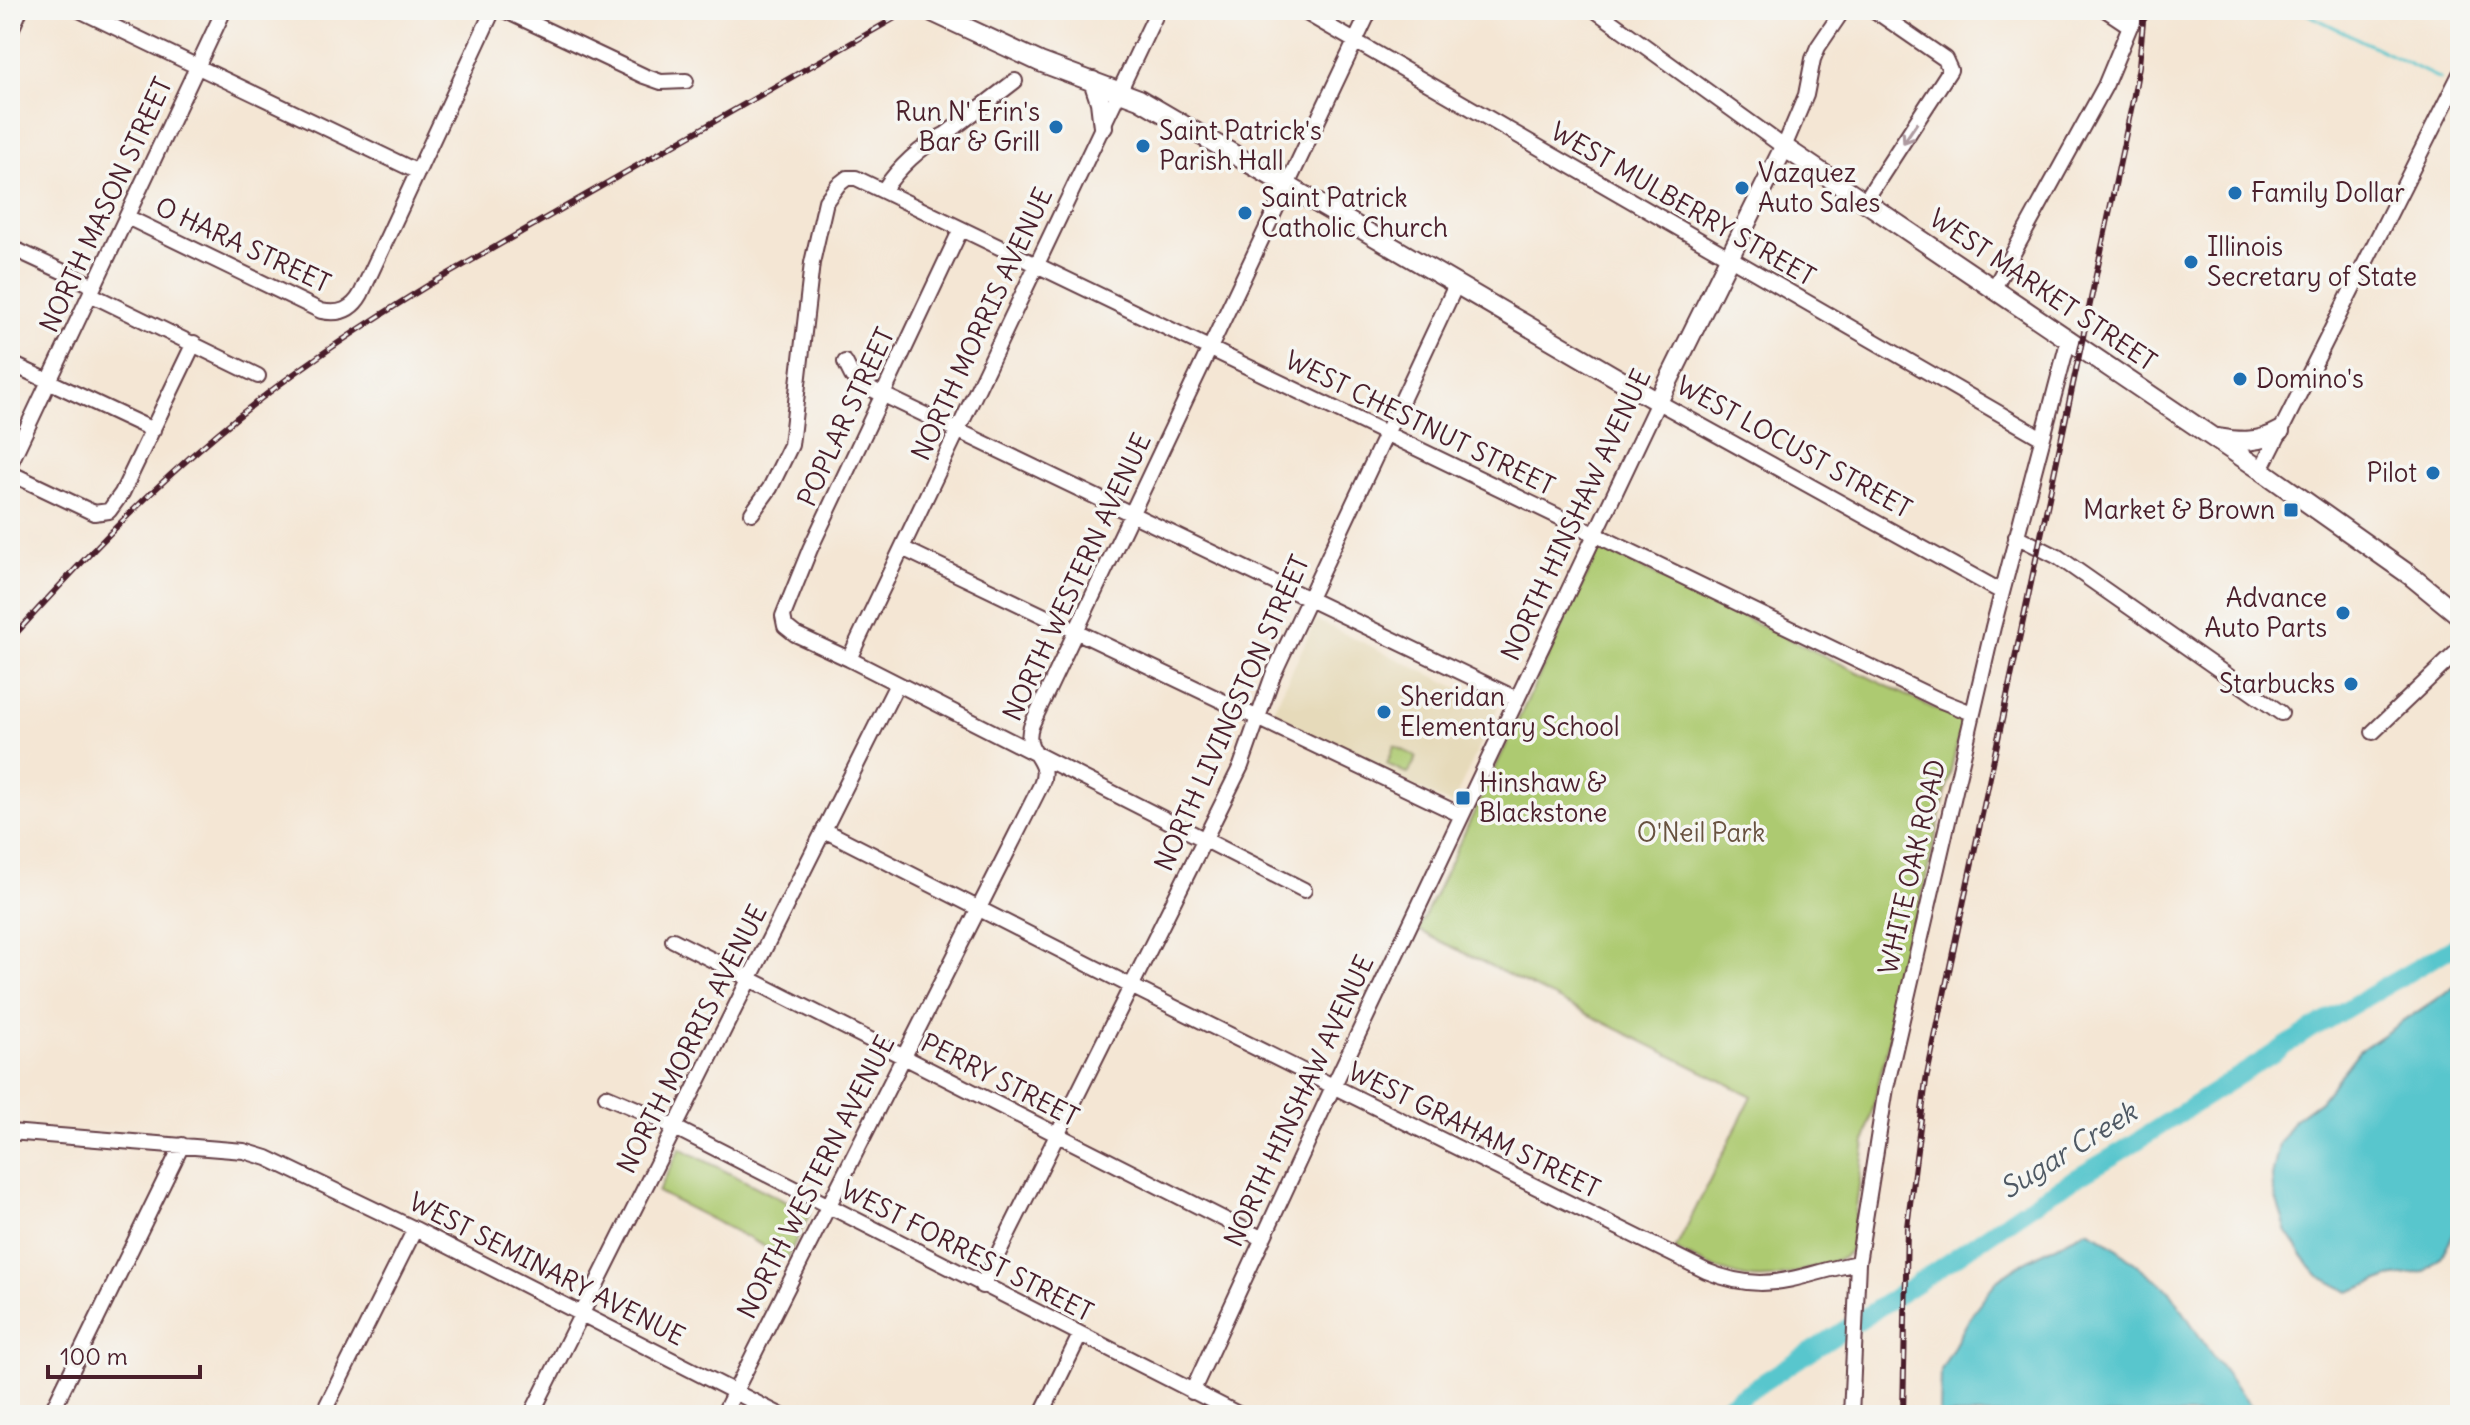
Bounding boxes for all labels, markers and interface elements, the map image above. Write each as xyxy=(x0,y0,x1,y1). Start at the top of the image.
street label: NORTH MASON STREET xyxy=(32,72,179,338)
place label: Run N' Erin's Bar & Grill xyxy=(895,95,1040,158)
place label: Saint Patrick's Parish Hall xyxy=(1159,114,1322,177)
street label: WEST MULBERRY STREET xyxy=(1545,114,1822,293)
marker: Run N' Erin's Bar & Grill xyxy=(1047,118,1065,136)
one-way arrow xyxy=(1901,121,1917,144)
marker: Saint Patrick's Parish Hall xyxy=(1134,137,1152,155)
place label: Vazquez Auto Sales xyxy=(1758,156,1880,219)
place label: Family Dollar xyxy=(2251,176,2405,209)
marker: Vazquez Auto Sales xyxy=(1733,179,1751,197)
place label: Saint Patrick Catholic Church xyxy=(1261,181,1448,244)
street label: NORTH MORRIS AVENUE xyxy=(904,182,1059,465)
marker: Family Dollar xyxy=(2226,184,2244,202)
street label: O HARA STREET xyxy=(150,190,336,300)
street label: WEST MARKET STREET xyxy=(1923,201,2163,378)
marker: Saint Patrick Catholic Church xyxy=(1236,204,1254,222)
place label: Illinois Secretary of State xyxy=(2207,230,2417,293)
marker: Illinois Secretary of State xyxy=(2182,253,2200,271)
street label: POPLAR STREET xyxy=(790,322,901,511)
street label: WEST CHESTNUT STREET xyxy=(1280,343,1560,502)
place label: Domino's xyxy=(2256,362,2364,395)
street label: NORTH HINSHAW AVENUE xyxy=(1493,364,1658,666)
street label: WEST LOCUST STREET xyxy=(1671,368,1918,525)
marker: Domino's xyxy=(2231,370,2249,388)
street label: NORTH WESTERN AVENUE xyxy=(995,428,1158,726)
place label: Pilot xyxy=(2367,456,2417,489)
marker: Pilot xyxy=(2424,464,2442,482)
place label: Market & Brown xyxy=(2083,493,2275,526)
marker: Market & Brown xyxy=(2282,501,2300,519)
street label: NORTH LIVINGSTON STREET xyxy=(1147,550,1316,876)
place label: Advance Auto Parts xyxy=(2205,581,2327,644)
marker: Advance Auto Parts xyxy=(2334,604,2352,622)
place label: Starbucks xyxy=(2219,667,2335,700)
marker: Starbucks xyxy=(2342,675,2360,693)
place label: Sheridan Elementary School xyxy=(1400,680,1620,743)
marker: Sheridan Elementary School xyxy=(1375,703,1393,721)
street label: WHITE OAK ROAD xyxy=(1871,756,1952,978)
place label: Hinshaw & Blackstone xyxy=(1479,766,1607,829)
marker: Hinshaw & Blackstone xyxy=(1454,789,1472,807)
park label: O'Neil Park xyxy=(1637,816,1765,849)
street label: NORTH MORRIS AVENUE xyxy=(609,899,774,1179)
street label: NORTH HINSHAW AVENUE xyxy=(1216,950,1381,1252)
street label: PERRY STREET xyxy=(916,1026,1085,1134)
street label: NORTH WESTERN AVENUE xyxy=(730,1030,901,1324)
street label: WEST GRAHAM STREET xyxy=(1343,1054,1606,1205)
water label: Sugar Creek xyxy=(1993,1093,2145,1206)
street label: WEST FORREST STREET xyxy=(836,1173,1099,1329)
street label: WEST SEMINARY AVENUE xyxy=(404,1185,691,1353)
scale bar xyxy=(48,1329,200,1379)
text: 100 m xyxy=(60,1341,128,1371)

